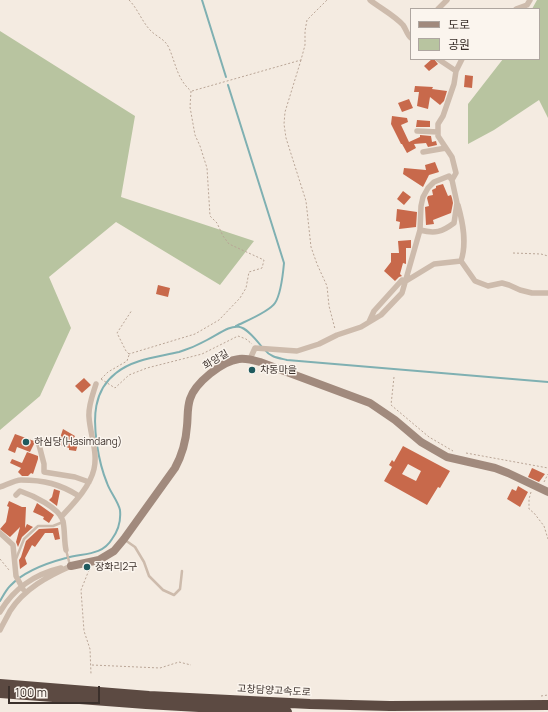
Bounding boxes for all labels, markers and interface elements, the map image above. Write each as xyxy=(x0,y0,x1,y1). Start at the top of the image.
legend xyxy=(410,8,540,60)
text: 도로 xyxy=(448,16,470,33)
text: 공원 xyxy=(448,36,470,53)
street label: 화양길 xyxy=(201,348,231,372)
place label: 차동마을 xyxy=(260,364,297,376)
marker: 차동마을 xyxy=(247,365,257,375)
place label: 하심당(Hasimdang) xyxy=(34,436,122,448)
marker: 하심당(Hasimdang) xyxy=(21,437,31,447)
place label: 장화리2구 xyxy=(95,561,137,573)
marker: 장화리2구 xyxy=(82,562,92,572)
scale bar xyxy=(10,678,102,704)
street label: 고창담양고속도로 xyxy=(237,683,311,699)
text: 100 m xyxy=(15,684,47,701)

